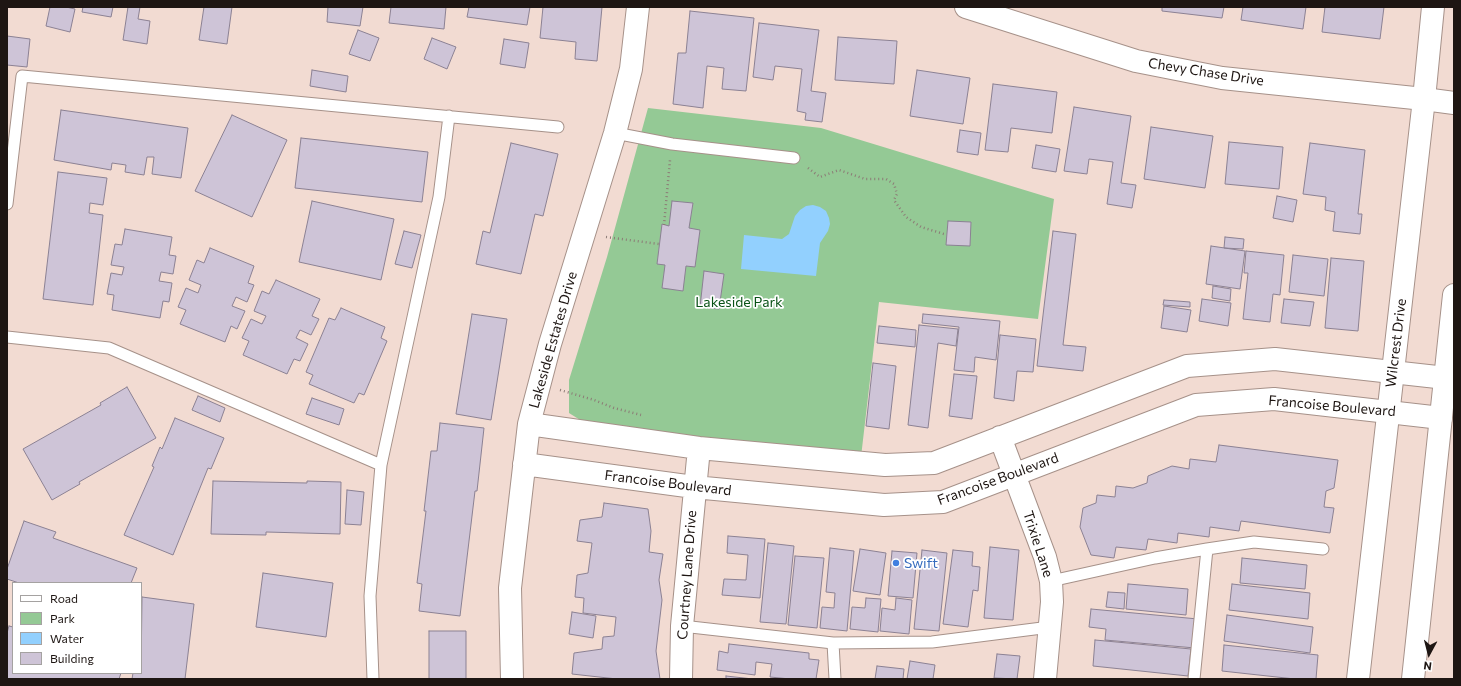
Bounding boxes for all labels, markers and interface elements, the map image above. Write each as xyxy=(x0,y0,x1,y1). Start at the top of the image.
street label: Chevy Chase Drive xyxy=(1147,55,1265,89)
street label: Lakeside Estates Drive xyxy=(525,270,581,410)
park label: Lakeside Park xyxy=(695,294,783,310)
street label: Wilcrest Drive xyxy=(1382,297,1410,389)
street label: Francoise Boulevard xyxy=(1268,392,1396,420)
street label: Francoise Boulevard xyxy=(935,449,1061,509)
street label: Francoise Boulevard xyxy=(604,467,732,499)
street label: Trixie Lane xyxy=(1019,509,1057,579)
street label: Courtney Lane Drive xyxy=(674,510,700,640)
place label: Swift xyxy=(904,555,938,571)
marker: Swift xyxy=(891,558,901,568)
legend xyxy=(12,582,142,674)
text: Road xyxy=(50,591,78,605)
text: Park xyxy=(50,611,75,625)
text: Water xyxy=(50,631,84,645)
north arrow xyxy=(1409,634,1449,674)
text: Building xyxy=(50,651,94,665)
text: N xyxy=(1423,659,1432,673)

